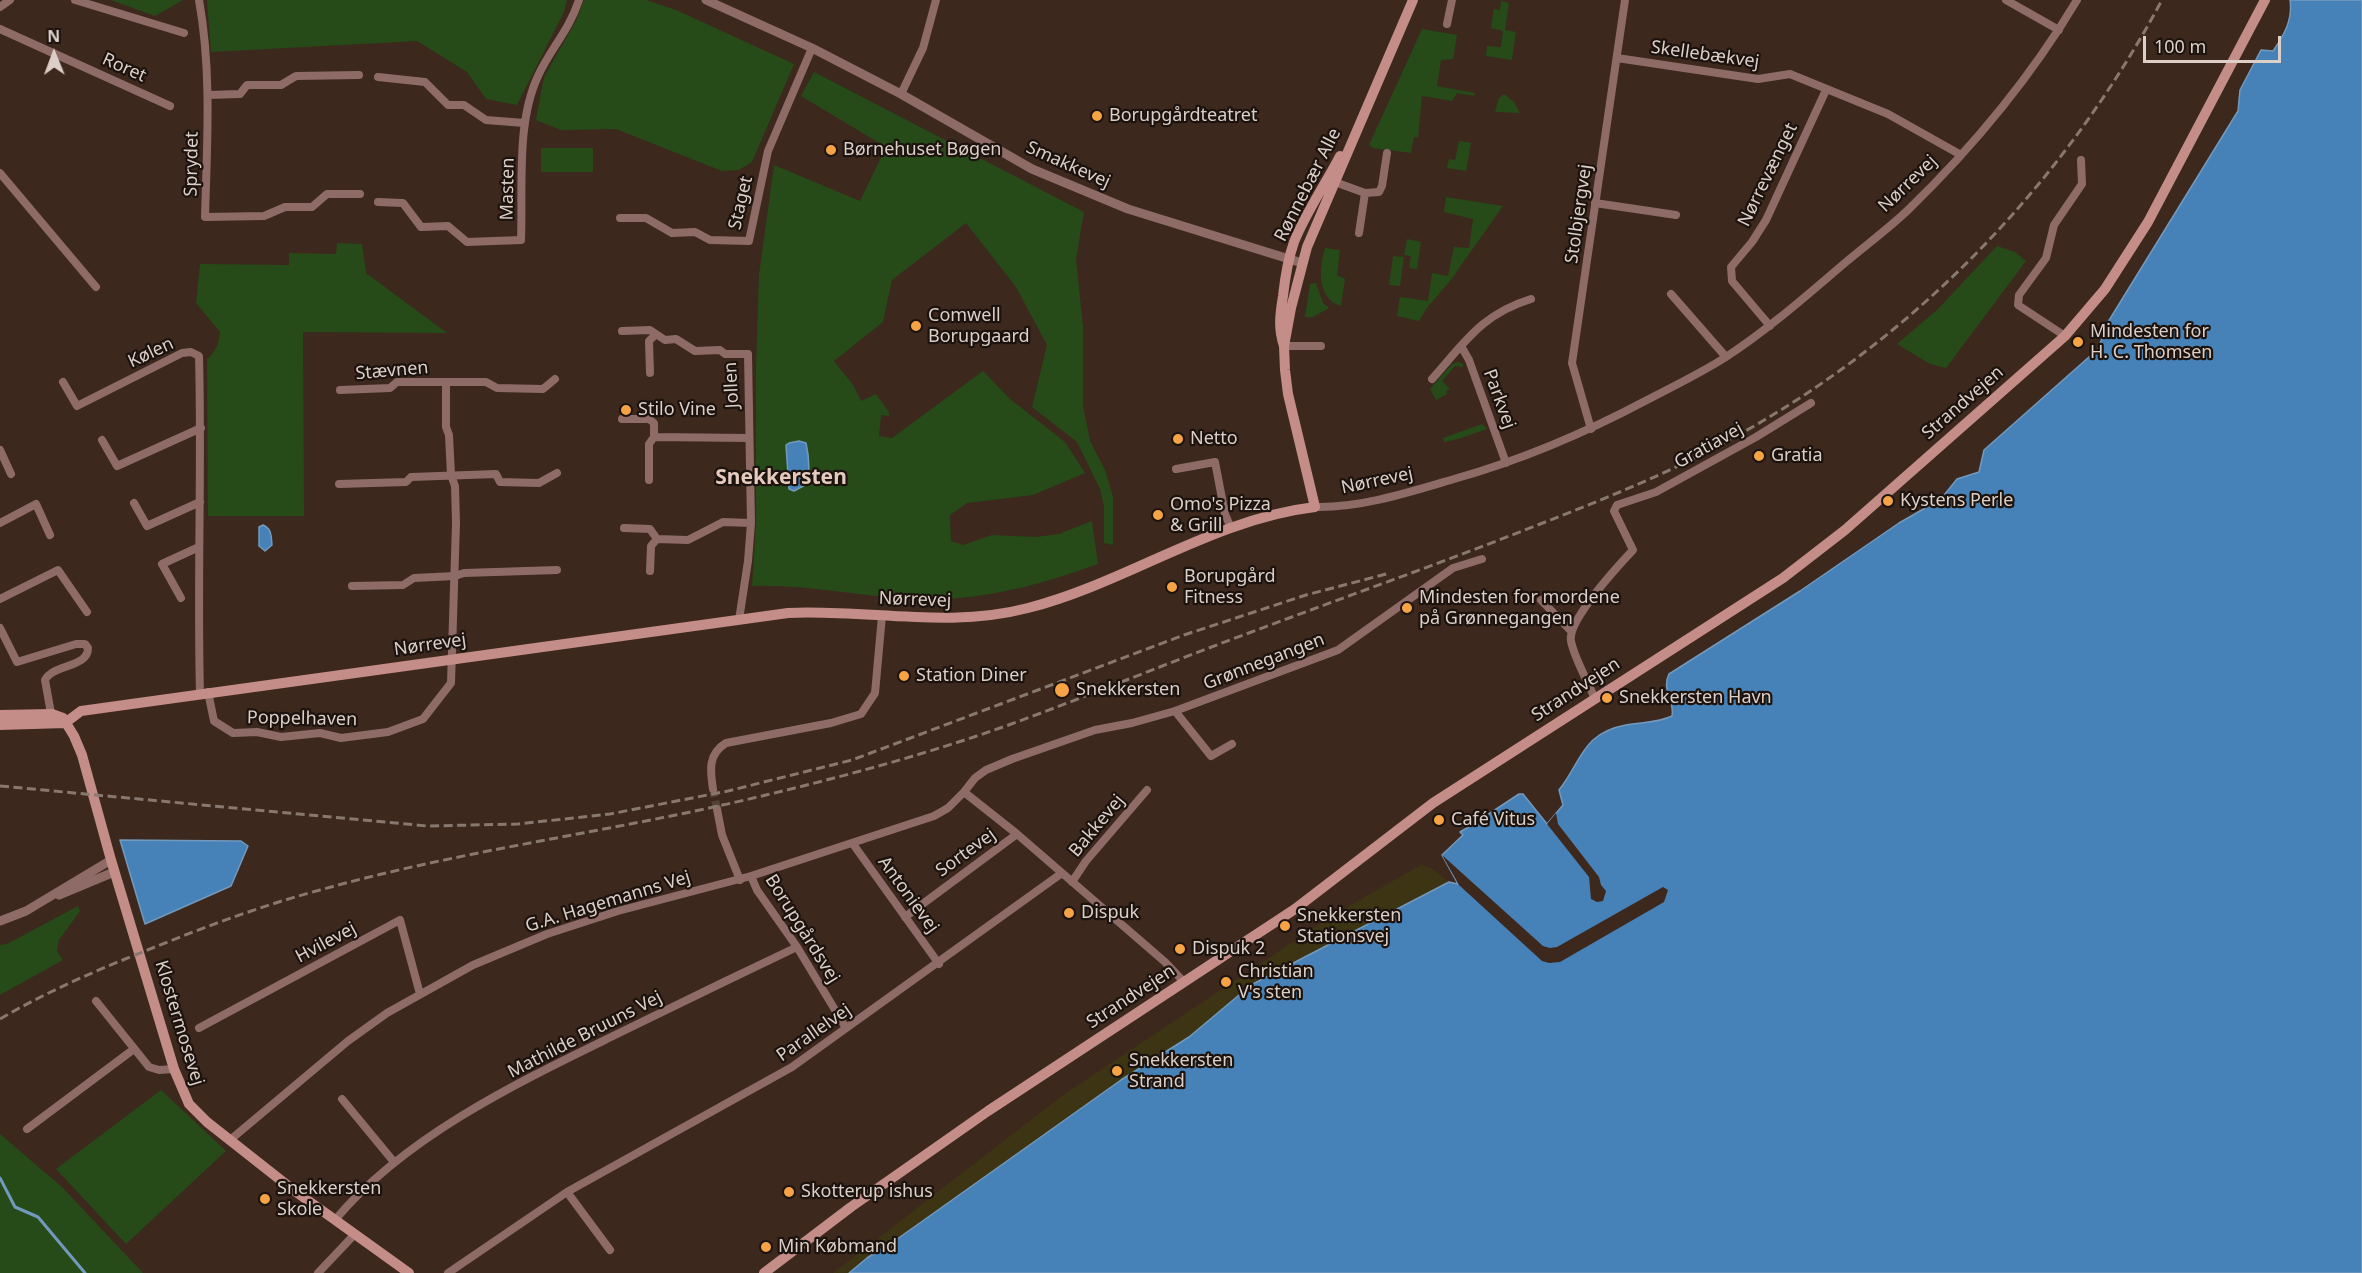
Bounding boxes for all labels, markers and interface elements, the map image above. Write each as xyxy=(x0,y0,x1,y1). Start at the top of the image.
north arrow xyxy=(24,24,84,84)
scale bar xyxy=(2146,24,2284,62)
text: N xyxy=(47,25,60,47)
text: 100 m xyxy=(2154,34,2206,58)
street label: Skellebækvej xyxy=(1649,37,1761,73)
street label: Roret xyxy=(99,49,149,87)
place label: Borupgårdteatret xyxy=(1109,105,1257,127)
marker: Borupgårdteatret xyxy=(1090,109,1104,123)
street label: Nørrevænget xyxy=(1734,120,1802,230)
street label: Rønnebær Alle xyxy=(1270,125,1346,245)
street label: Sprydet xyxy=(181,131,203,197)
street label: Smakkevej xyxy=(1023,137,1113,193)
place label: Børnehuset Bøgen xyxy=(843,139,1001,161)
marker: Børnehuset Bøgen xyxy=(824,143,838,157)
street label: Nørrevej xyxy=(1874,151,1942,217)
street label: Masten xyxy=(497,157,519,221)
street label: Stolbjergvej xyxy=(1561,163,1597,265)
street label: Staget xyxy=(724,174,758,232)
place label: Comwell Borupgaard xyxy=(928,305,1030,348)
marker: Comwell Borupgaard xyxy=(909,319,923,333)
place label: Mindesten for H. C. Thomsen xyxy=(2090,321,2212,364)
street label: Kølen xyxy=(125,333,177,373)
marker: Mindesten for H. C. Thomsen xyxy=(2071,335,2085,349)
street label: Stævnen xyxy=(355,357,429,385)
street label: Jollen xyxy=(720,361,744,409)
street label: Strandvejen xyxy=(1918,362,2008,444)
street label: Parkvej xyxy=(1478,366,1520,432)
place label: Stilo Vine xyxy=(638,399,716,421)
marker: Stilo Vine xyxy=(619,403,633,417)
street label: Gratiavej xyxy=(1671,418,1747,474)
place label: Netto xyxy=(1190,428,1238,450)
marker: Netto xyxy=(1171,432,1185,446)
place label: Gratia xyxy=(1771,445,1823,467)
marker: Gratia xyxy=(1752,449,1766,463)
street label: Nørrevej xyxy=(1339,463,1415,499)
district label: Snekkersten xyxy=(715,465,847,491)
place label: Kystens Perle xyxy=(1900,490,2013,512)
place label: Omo's Pizza & Grill xyxy=(1170,494,1271,536)
marker: Kystens Perle xyxy=(1881,494,1895,508)
marker: Omo's Pizza & Grill xyxy=(1151,508,1165,522)
place label: Borupgård Fitness xyxy=(1184,566,1276,608)
marker: Borupgård Fitness xyxy=(1165,580,1179,594)
place label: Mindesten for mordene på Grønnegangen xyxy=(1419,587,1620,630)
street label: Nørrevej xyxy=(878,588,952,612)
marker: Mindesten for mordene på Grønnegangen xyxy=(1400,601,1414,615)
street label: Nørrevej xyxy=(392,629,468,661)
street label: Grønnegangen xyxy=(1200,629,1328,695)
street label: Strandvejen xyxy=(1528,653,1624,727)
place label: Station Diner xyxy=(916,665,1027,687)
marker: Station Diner xyxy=(897,669,911,683)
place label: Snekkersten xyxy=(1076,679,1180,701)
marker: Snekkersten xyxy=(1053,681,1071,699)
place label: Snekkersten Havn xyxy=(1619,687,1772,709)
marker: Snekkersten Havn xyxy=(1600,691,1614,705)
street label: Poppelhaven xyxy=(247,707,357,731)
street label: Bakkevej xyxy=(1065,790,1129,862)
place label: Café Vitus xyxy=(1451,809,1535,831)
marker: Café Vitus xyxy=(1432,813,1446,827)
street label: Sortevej xyxy=(932,824,1000,882)
street label: Antonievej xyxy=(873,852,943,938)
street label: G.A. Hagemanns Vej xyxy=(523,867,693,937)
street label: Borupgårdsvej xyxy=(760,871,844,987)
place label: Dispuk xyxy=(1081,902,1139,924)
place label: Snekkersten Stationsvej xyxy=(1297,905,1401,948)
marker: Dispuk xyxy=(1062,906,1076,920)
street label: Hvilevej xyxy=(292,918,360,968)
marker: Snekkersten Stationsvej xyxy=(1278,919,1292,933)
place label: Dispuk 2 xyxy=(1192,938,1265,960)
marker: Dispuk 2 xyxy=(1173,942,1187,956)
street label: Klostermosevej xyxy=(150,958,208,1088)
street label: Strandvejen xyxy=(1083,960,1179,1034)
place label: Christian V's sten xyxy=(1238,961,1314,1004)
marker: Christian V's sten xyxy=(1219,975,1233,989)
street label: Mathilde Bruuns Vej xyxy=(504,987,666,1083)
street label: Parallelvej xyxy=(773,999,855,1067)
place label: Snekkersten Strand xyxy=(1129,1050,1233,1092)
marker: Snekkersten Strand xyxy=(1110,1064,1124,1078)
place label: Snekkersten Skole xyxy=(277,1178,381,1220)
place label: Skotterup ishus xyxy=(801,1181,933,1203)
marker: Skotterup ishus xyxy=(782,1185,796,1199)
marker: Snekkersten Skole xyxy=(258,1192,272,1206)
place label: Min Købmand xyxy=(778,1236,897,1258)
marker: Min Købmand xyxy=(759,1240,773,1254)

